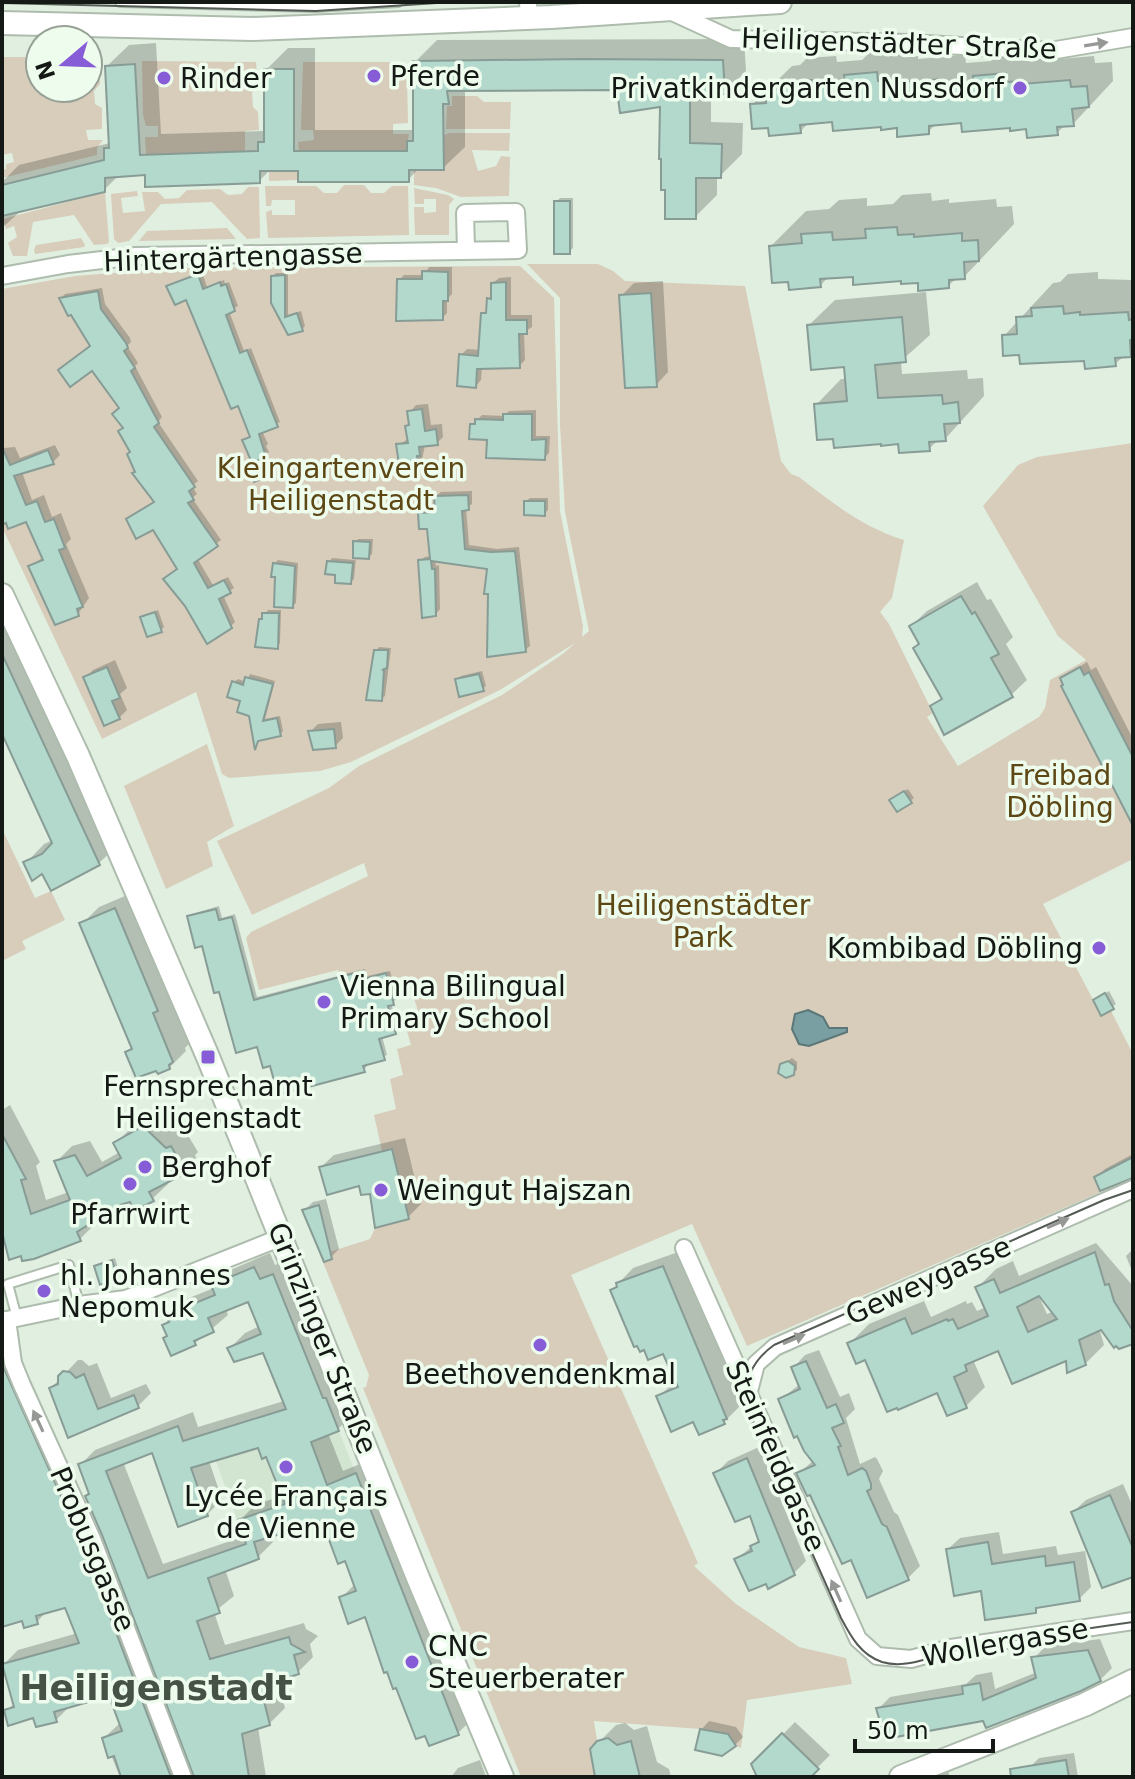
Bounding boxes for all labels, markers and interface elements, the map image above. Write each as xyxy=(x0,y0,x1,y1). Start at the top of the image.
street label: Heiligenstädter Straße xyxy=(741,21,1057,65)
north arrow xyxy=(24,24,104,104)
one-way arrow xyxy=(1083,37,1108,50)
text: N xyxy=(31,58,60,83)
place label: Pferde xyxy=(390,60,480,93)
place label: Rinder xyxy=(180,62,272,95)
marker: Pferde xyxy=(365,67,383,85)
marker: Rinder xyxy=(155,69,173,87)
place label: Privatkindergarten Nussdorf xyxy=(610,72,1005,105)
marker: Privatkindergarten Nussdorf xyxy=(1011,79,1029,97)
street label: Hintergärtengasse xyxy=(103,236,363,279)
park label: Kleingartenverein Heiligenstadt xyxy=(217,452,465,517)
park label: Freibad Döbling xyxy=(1006,759,1114,824)
park label: Heiligenstädter Park xyxy=(596,889,811,954)
place label: Kombibad Döbling xyxy=(827,932,1083,965)
marker: Kombibad Döbling xyxy=(1090,939,1108,957)
place label: Vienna Bilingual Primary School xyxy=(340,970,566,1035)
marker: Vienna Bilingual Primary School xyxy=(315,993,333,1011)
marker: Fernsprechamt Heiligenstadt xyxy=(199,1048,217,1066)
place label: Fernsprechamt Heiligenstadt xyxy=(103,1070,313,1135)
place label: Berghof xyxy=(161,1151,272,1184)
marker: Berghof xyxy=(136,1158,154,1176)
place label: Weingut Hajszan xyxy=(397,1174,631,1207)
marker: Pfarrwirt xyxy=(121,1175,139,1193)
marker: Weingut Hajszan xyxy=(372,1181,390,1199)
place label: Pfarrwirt xyxy=(70,1198,190,1231)
one-way arrow xyxy=(1046,1217,1069,1230)
street label: Grinzinger Straße xyxy=(261,1218,384,1459)
street label: Geweygasse xyxy=(841,1229,1016,1332)
place label: hl. Johannes Nepomuk xyxy=(60,1259,231,1324)
marker: hl. Johannes Nepomuk xyxy=(35,1282,53,1300)
one-way arrow xyxy=(782,1333,806,1346)
marker: Beethovendenkmal xyxy=(531,1336,549,1354)
street label: Steinfeldgasse xyxy=(719,1356,832,1557)
place label: Beethovendenkmal xyxy=(404,1358,676,1391)
one-way arrow xyxy=(31,1410,45,1433)
marker: Lycée Français de Vienne xyxy=(277,1458,295,1476)
street label: Probusgasse xyxy=(43,1462,142,1637)
place label: Lycée Français de Vienne xyxy=(184,1480,388,1545)
one-way arrow xyxy=(829,1580,843,1603)
street label: Wollergasse xyxy=(919,1612,1091,1673)
place label: CNC Steuerberater xyxy=(428,1630,624,1695)
marker: CNC Steuerberater xyxy=(403,1653,421,1671)
district label: Heiligenstadt xyxy=(19,1667,293,1708)
scale bar xyxy=(855,1703,993,1753)
text: 50 m xyxy=(867,1717,929,1745)

